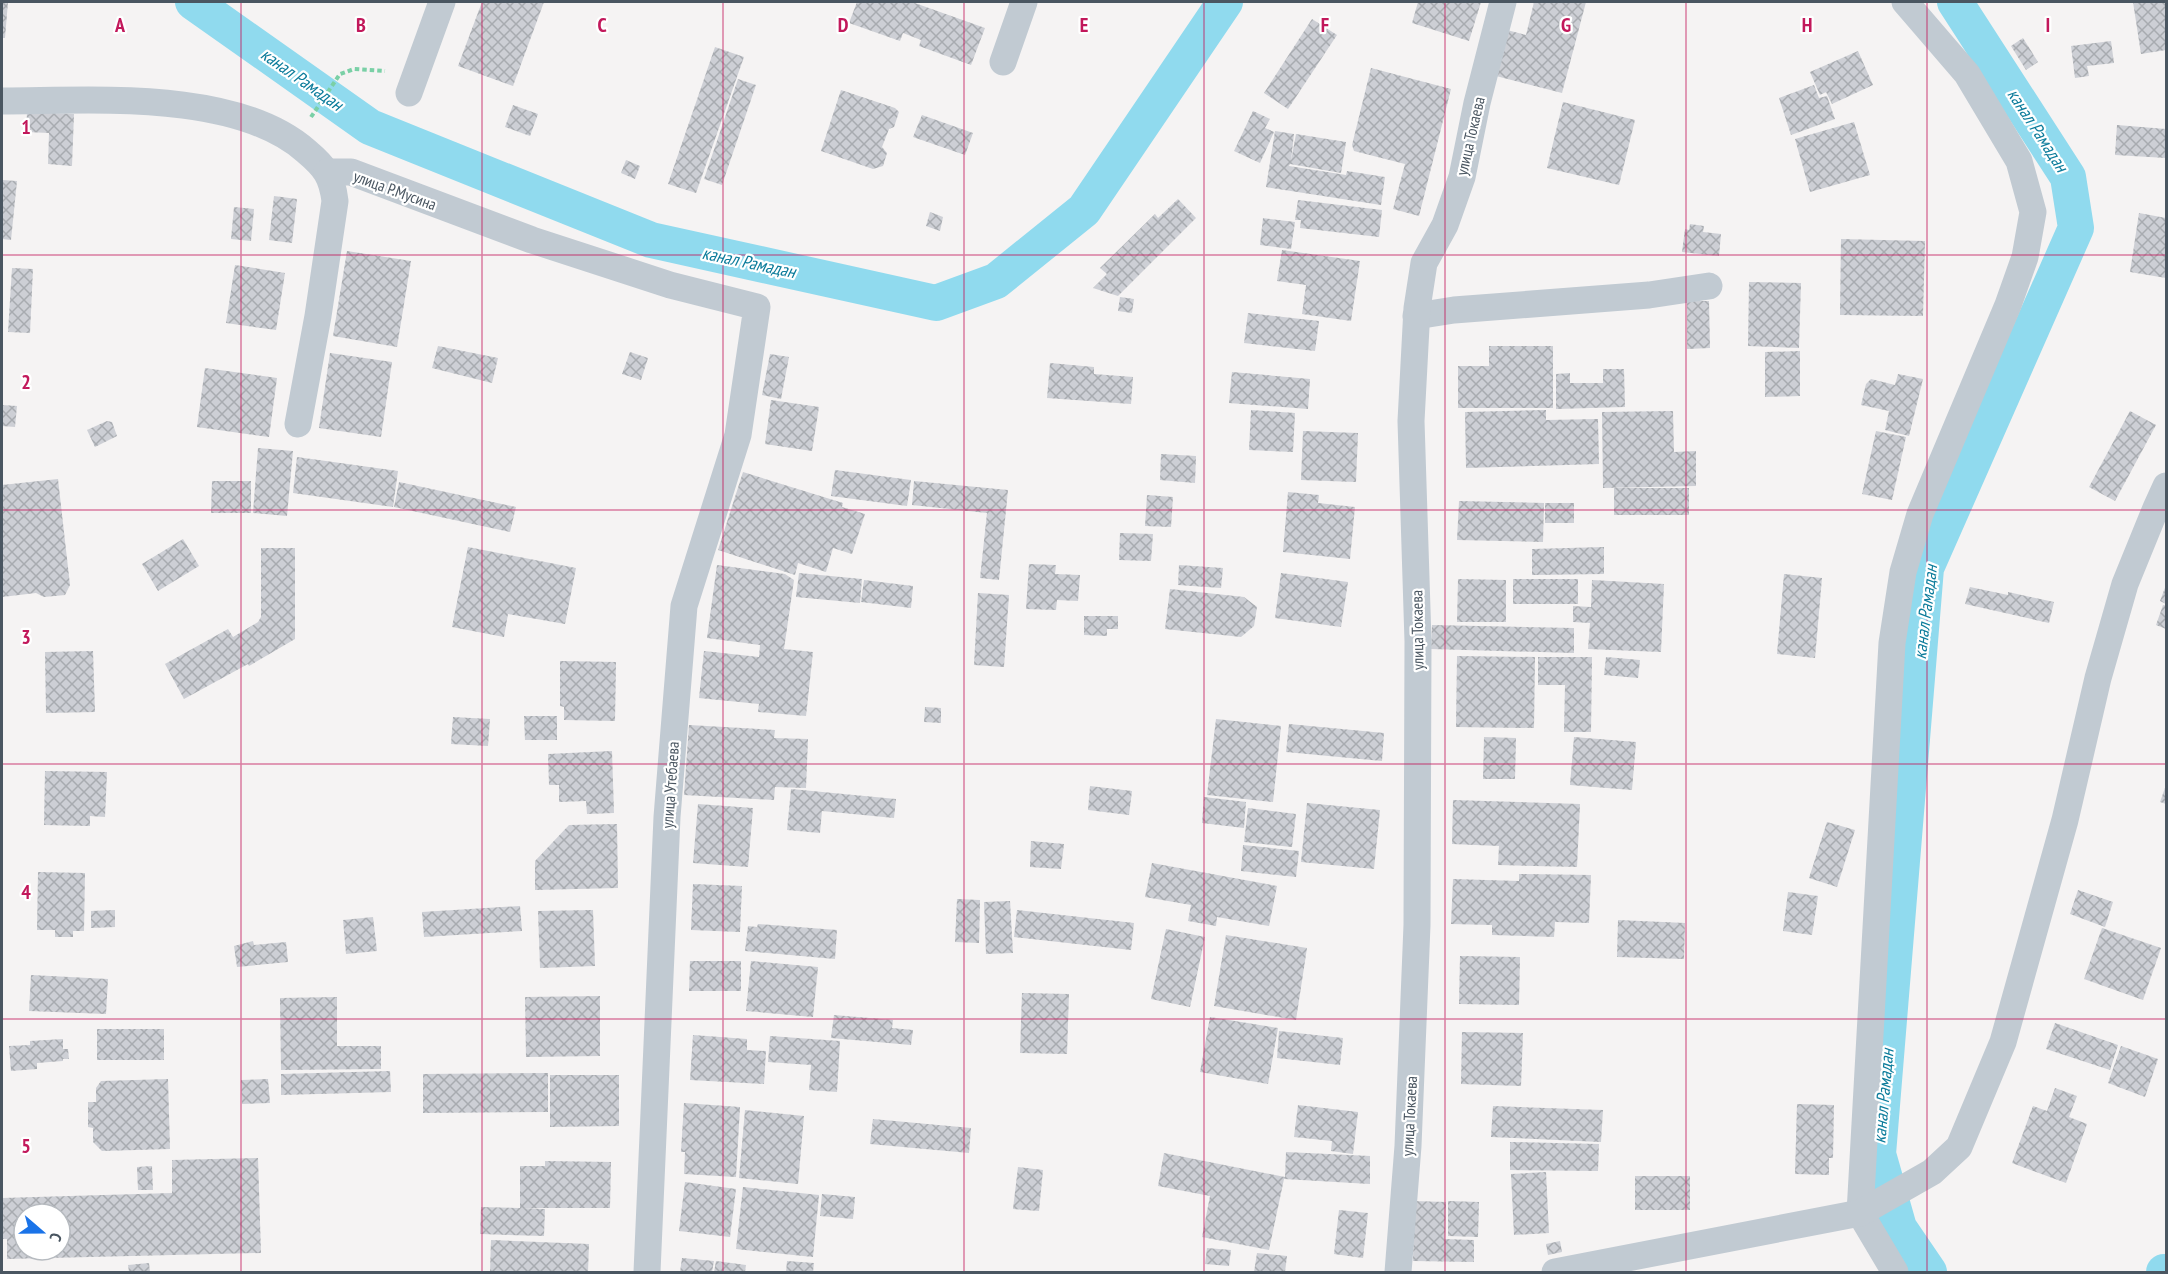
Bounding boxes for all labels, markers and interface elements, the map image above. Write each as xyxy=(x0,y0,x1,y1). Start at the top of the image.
text: A xyxy=(114,12,126,38)
text: B xyxy=(356,12,366,38)
text: C xyxy=(597,12,607,38)
text: D xyxy=(838,12,849,38)
text: E xyxy=(1080,12,1088,38)
text: F xyxy=(1321,12,1329,38)
text: G xyxy=(1561,12,1571,38)
text: H xyxy=(1802,12,1812,38)
text: I xyxy=(2046,12,2050,38)
water label: канал Рамадан xyxy=(257,42,349,117)
water label: канал Рамадан xyxy=(2003,84,2075,178)
street label: улица Токаева xyxy=(1451,95,1489,177)
text: 1 xyxy=(21,114,31,140)
street label: улица Р.Мусина xyxy=(351,166,439,214)
water label: канал Рамадан xyxy=(700,241,800,284)
text: 2 xyxy=(21,369,31,395)
water label: канал Рамадан xyxy=(1908,561,1942,660)
street label: улица Токаева xyxy=(1406,590,1428,670)
text: 3 xyxy=(21,624,31,650)
street label: улица Утебаева xyxy=(657,741,683,829)
text: 4 xyxy=(21,879,31,905)
water label: канал Рамадан xyxy=(1867,1046,1899,1144)
street label: улица Токаева xyxy=(1397,1075,1421,1157)
text: 5 xyxy=(21,1133,31,1159)
north arrow xyxy=(12,1202,72,1262)
text: С xyxy=(45,1230,67,1245)

